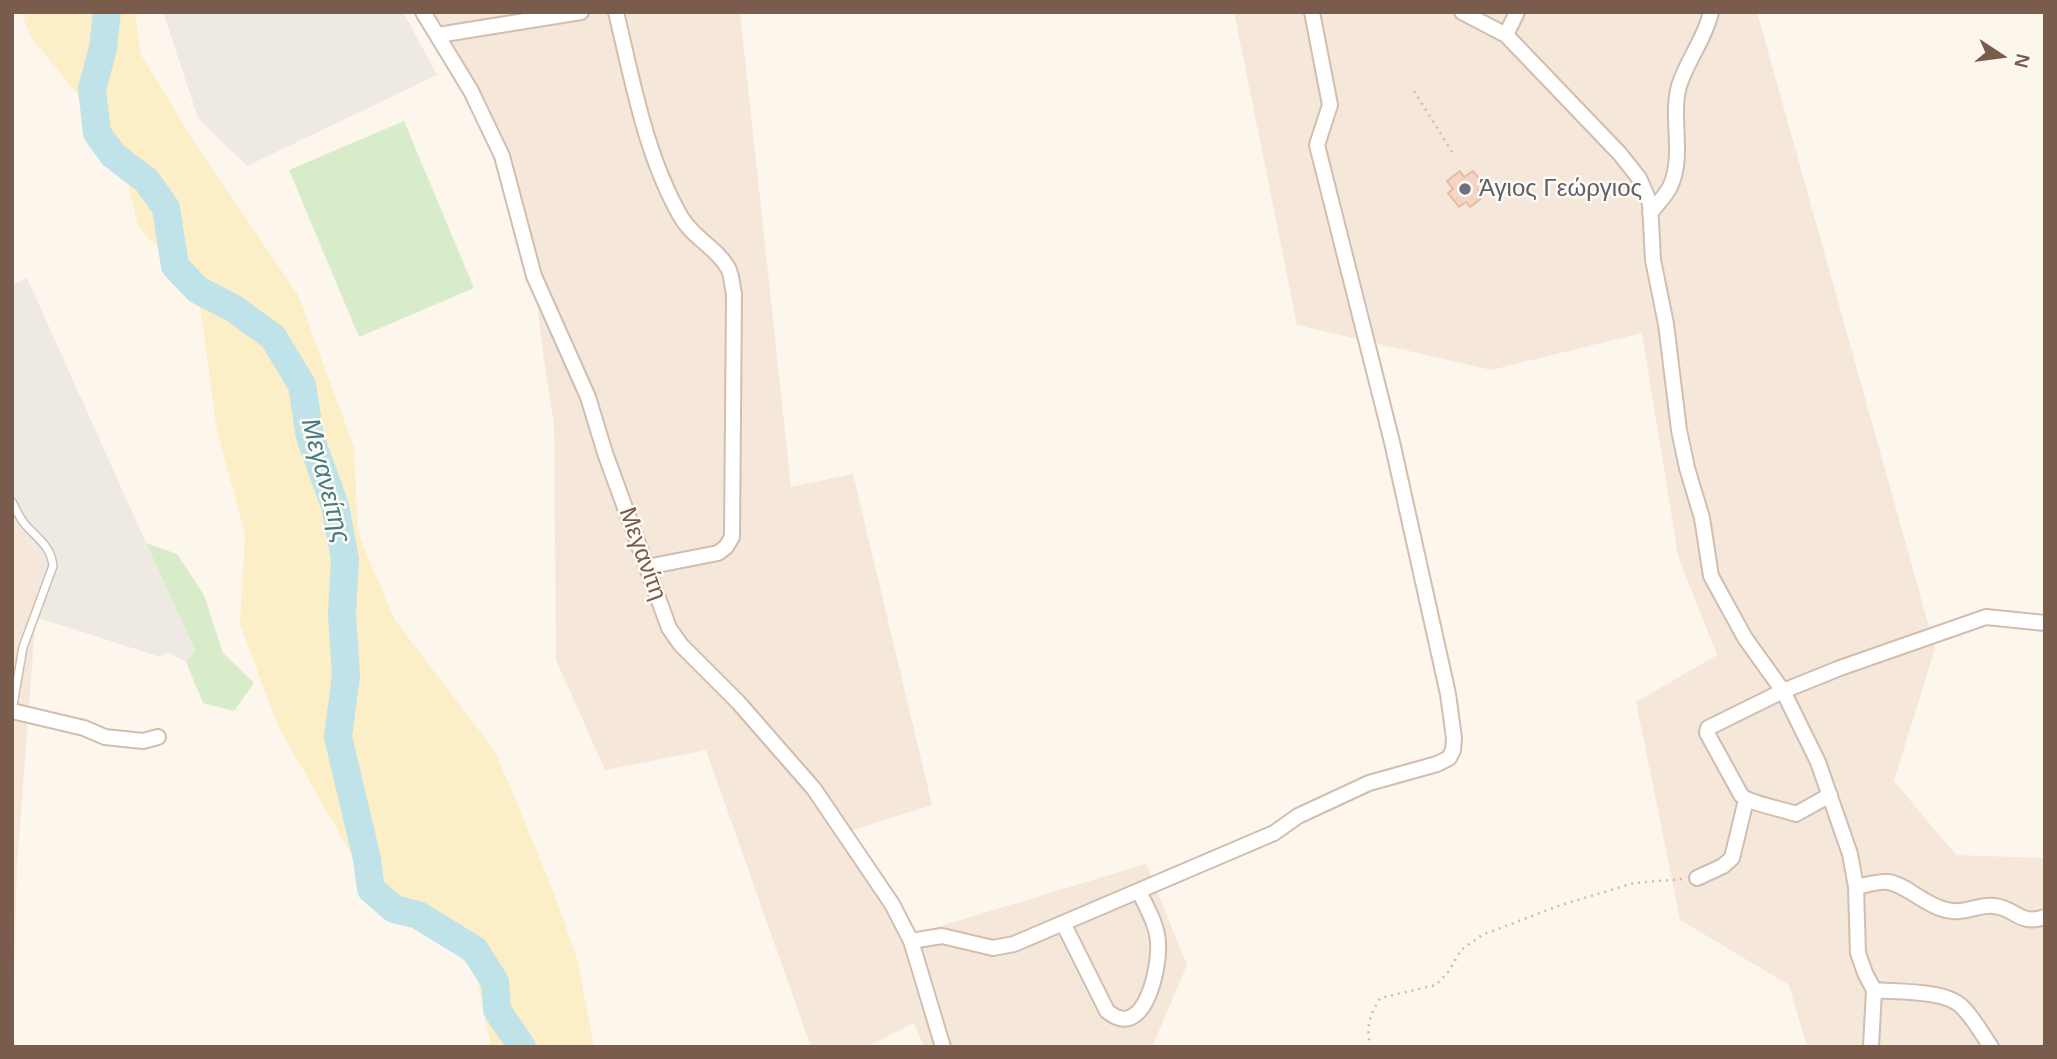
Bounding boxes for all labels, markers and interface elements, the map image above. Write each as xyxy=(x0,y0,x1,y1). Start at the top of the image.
north arrow xyxy=(1966,21,2036,91)
text: N xyxy=(2010,52,2034,70)
place label: Άγιος Γεώργιος xyxy=(1479,175,1642,203)
marker: Άγιος Γεώργιος xyxy=(1457,181,1473,197)
water label: Μεγανείτης xyxy=(293,415,357,547)
street label: Μεγανίτη xyxy=(612,504,672,604)

